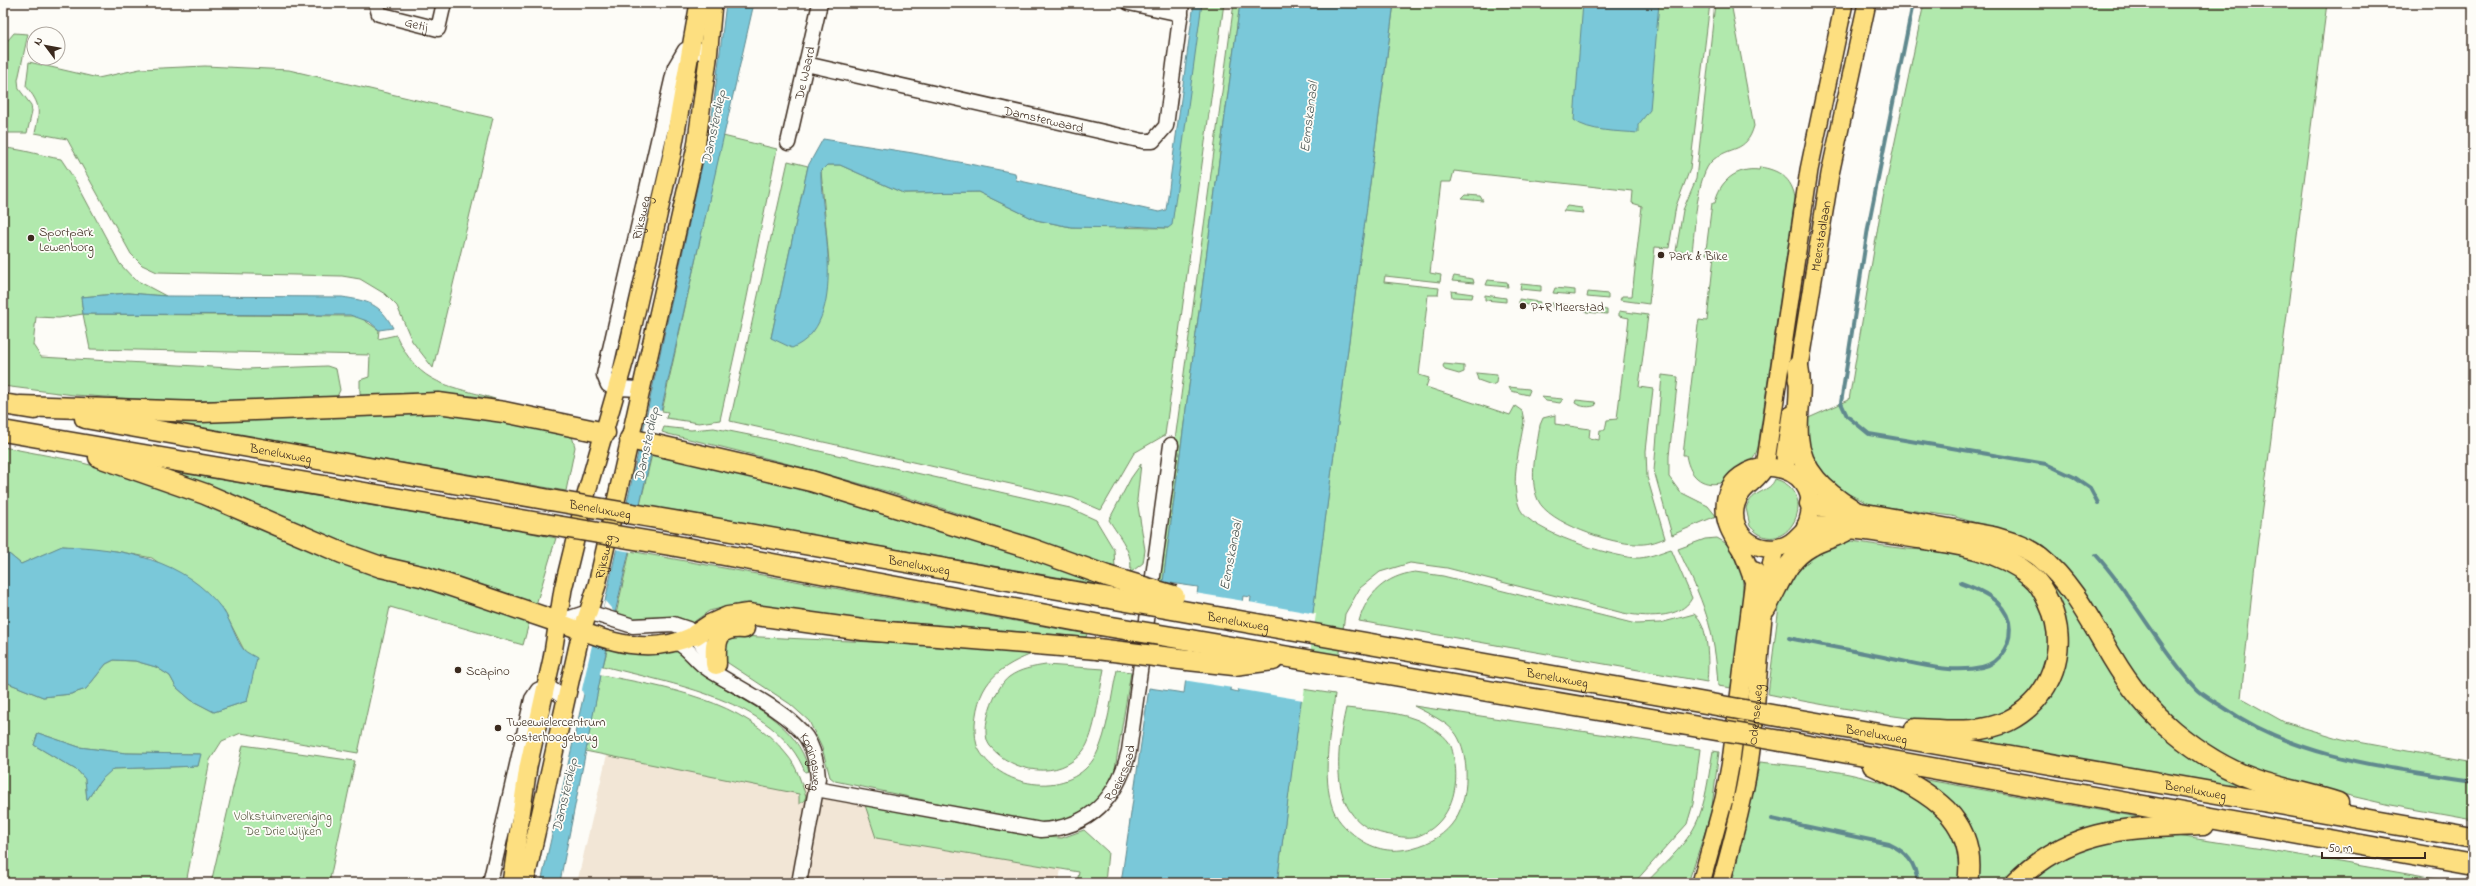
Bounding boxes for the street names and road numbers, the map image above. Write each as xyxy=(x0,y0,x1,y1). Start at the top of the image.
street label: Getij xyxy=(402,13,430,37)
street label: De Waard xyxy=(790,44,821,103)
street label: Damsterwaard xyxy=(1001,101,1086,138)
street label: Rijksweg xyxy=(628,194,657,242)
street label: Meerstadlaan xyxy=(1806,199,1837,273)
street label: Beneluxweg xyxy=(247,439,313,470)
street label: Beneluxweg xyxy=(567,495,633,526)
street label: Rijksweg xyxy=(591,533,620,581)
street label: Beneluxweg xyxy=(886,551,952,582)
street label: Beneluxweg xyxy=(1205,607,1271,638)
street label: Beneluxweg xyxy=(1524,663,1590,694)
street label: Odenseweg xyxy=(1744,684,1769,746)
street label: Beneluxweg xyxy=(1843,720,1909,751)
street label: Koningsweg xyxy=(795,729,826,793)
street label: Roeierspad xyxy=(1100,743,1141,806)
street label: Beneluxweg xyxy=(2162,776,2228,807)

